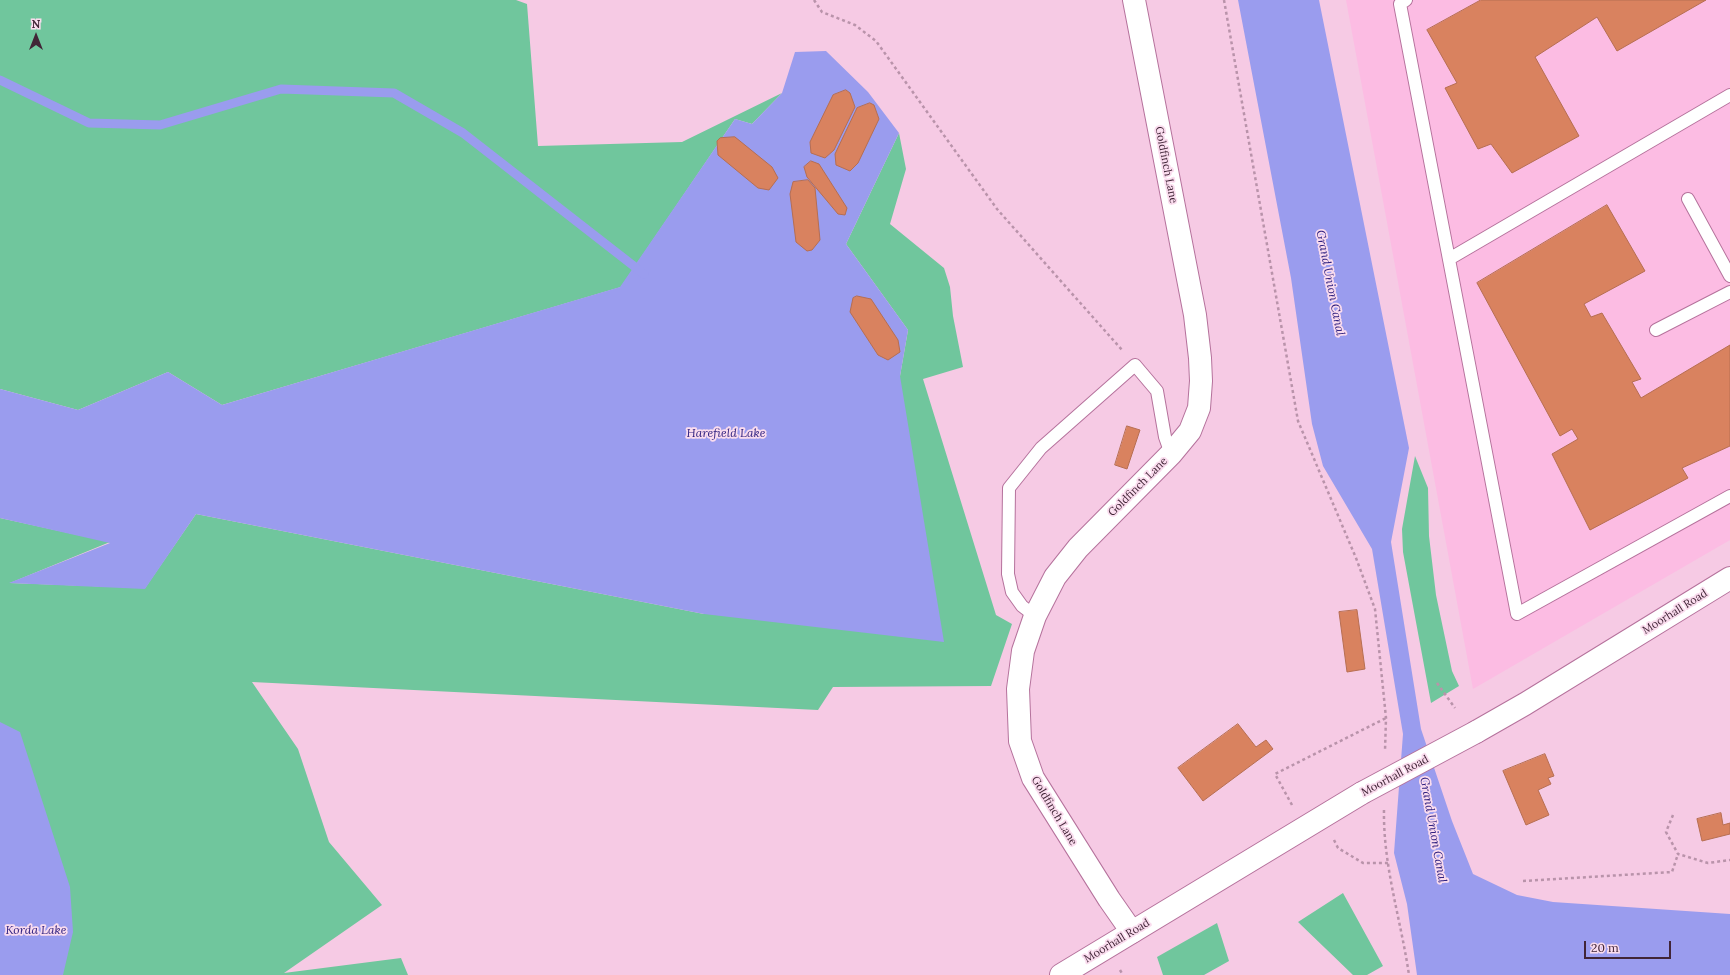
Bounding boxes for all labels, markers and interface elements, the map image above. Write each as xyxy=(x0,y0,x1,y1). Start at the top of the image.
north arrow xyxy=(16,16,56,56)
text: N xyxy=(32,17,40,31)
street label: Goldfinch Lane xyxy=(1152,125,1180,205)
water label: Grand Union Canal xyxy=(1313,229,1347,337)
water label: Harefield Lake xyxy=(687,427,765,441)
street label: Goldfinch Lane xyxy=(1106,455,1170,519)
street label: Moorhall Road xyxy=(1640,587,1710,637)
street label: Moorhall Road xyxy=(1359,753,1431,799)
street label: Goldfinch Lane xyxy=(1028,774,1080,848)
water label: Grand Union Canal xyxy=(1417,776,1449,884)
street label: Moorhall Road xyxy=(1082,916,1152,966)
water label: Korda Lake xyxy=(5,924,67,938)
scale bar xyxy=(1586,933,1673,959)
text: 20 m xyxy=(1591,940,1619,955)

